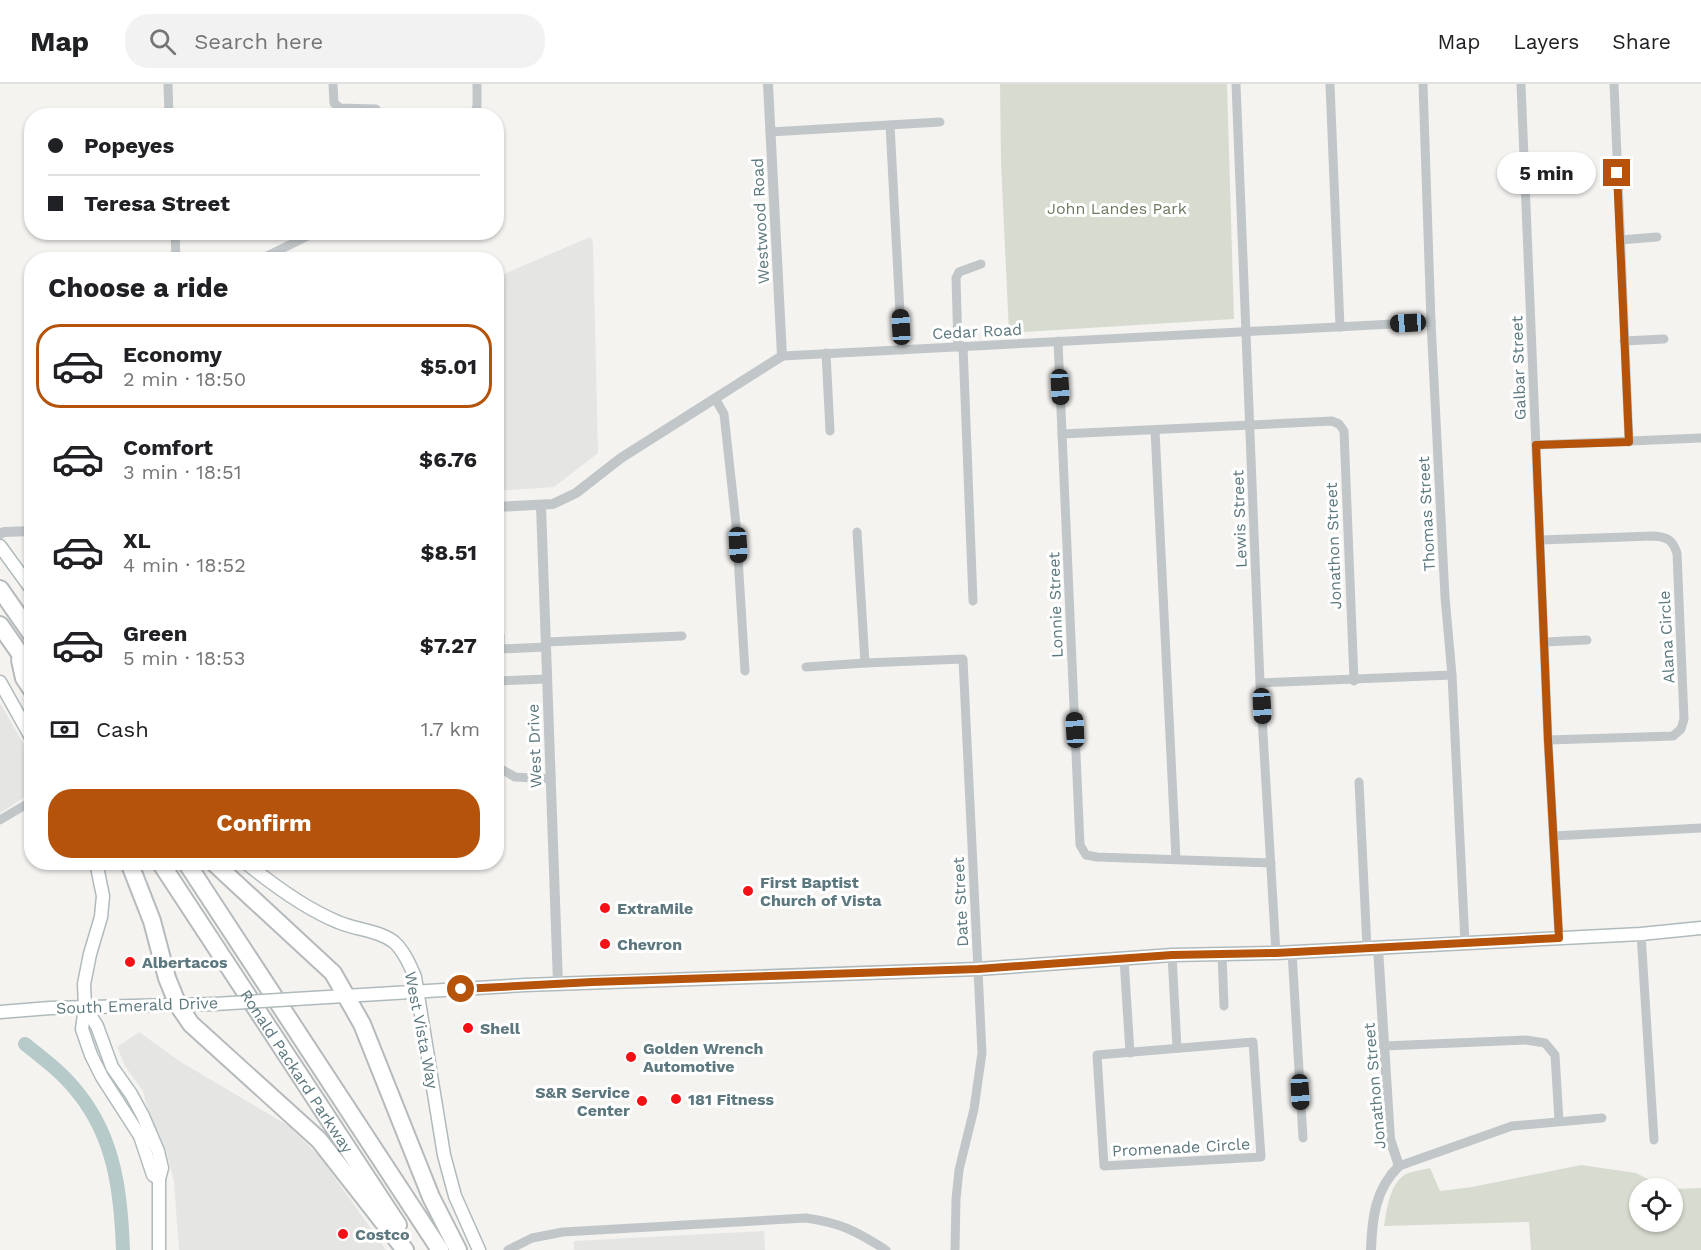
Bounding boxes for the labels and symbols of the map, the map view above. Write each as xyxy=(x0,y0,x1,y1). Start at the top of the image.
callout: 5 min xyxy=(1497,152,1596,194)
street label: Westwood Road xyxy=(748,158,773,284)
route end xyxy=(1603,159,1630,186)
park label: John Landes Park xyxy=(1047,199,1187,218)
car xyxy=(891,309,911,345)
car xyxy=(1390,313,1426,333)
street label: Galbar Street xyxy=(1507,315,1530,420)
street label: Cedar Road xyxy=(932,320,1022,343)
car xyxy=(1050,369,1070,405)
street label: Thomas Street xyxy=(1414,456,1439,572)
street label: Lewis Street xyxy=(1228,469,1251,568)
street label: Jonathon Street xyxy=(1322,482,1345,610)
car xyxy=(728,527,748,563)
street label: Lonnie Street xyxy=(1044,551,1067,658)
street label: Alana Circle xyxy=(1655,590,1678,684)
car xyxy=(1252,688,1272,724)
street label: West Drive xyxy=(524,703,545,789)
car xyxy=(1065,712,1085,748)
street label: Date Street xyxy=(949,856,972,947)
place label: First Baptist Church of Vista xyxy=(760,873,882,910)
marker: First Baptist Church of Vista xyxy=(741,884,755,898)
place label: ExtraMile xyxy=(617,899,693,918)
marker: ExtraMile xyxy=(598,901,612,915)
place label: Chevron xyxy=(617,935,682,954)
marker: Chevron xyxy=(598,937,612,951)
place label: Albertacos xyxy=(142,953,228,972)
marker: Albertacos xyxy=(123,955,137,969)
street label: West Vista Way xyxy=(401,970,442,1091)
route start xyxy=(447,975,474,1002)
street label: Ronald Packard Parkway xyxy=(236,986,357,1157)
street label: South Emerald Drive xyxy=(56,993,218,1018)
place label: Shell xyxy=(480,1019,521,1038)
marker: Shell xyxy=(461,1021,475,1035)
street label: Jonathon Street xyxy=(1359,1022,1389,1150)
place label: Golden Wrench Automotive xyxy=(643,1039,763,1076)
marker: Golden Wrench Automotive xyxy=(624,1050,638,1064)
car xyxy=(1290,1074,1310,1110)
place label: S&R Service Center xyxy=(535,1083,630,1120)
place label: 181 Fitness xyxy=(688,1090,775,1109)
marker: 181 Fitness xyxy=(669,1092,683,1106)
marker: S&R Service Center xyxy=(635,1094,649,1108)
street label: Promenade Circle xyxy=(1111,1134,1251,1161)
place label: Costco xyxy=(355,1225,410,1244)
marker: Costco xyxy=(336,1227,350,1241)

